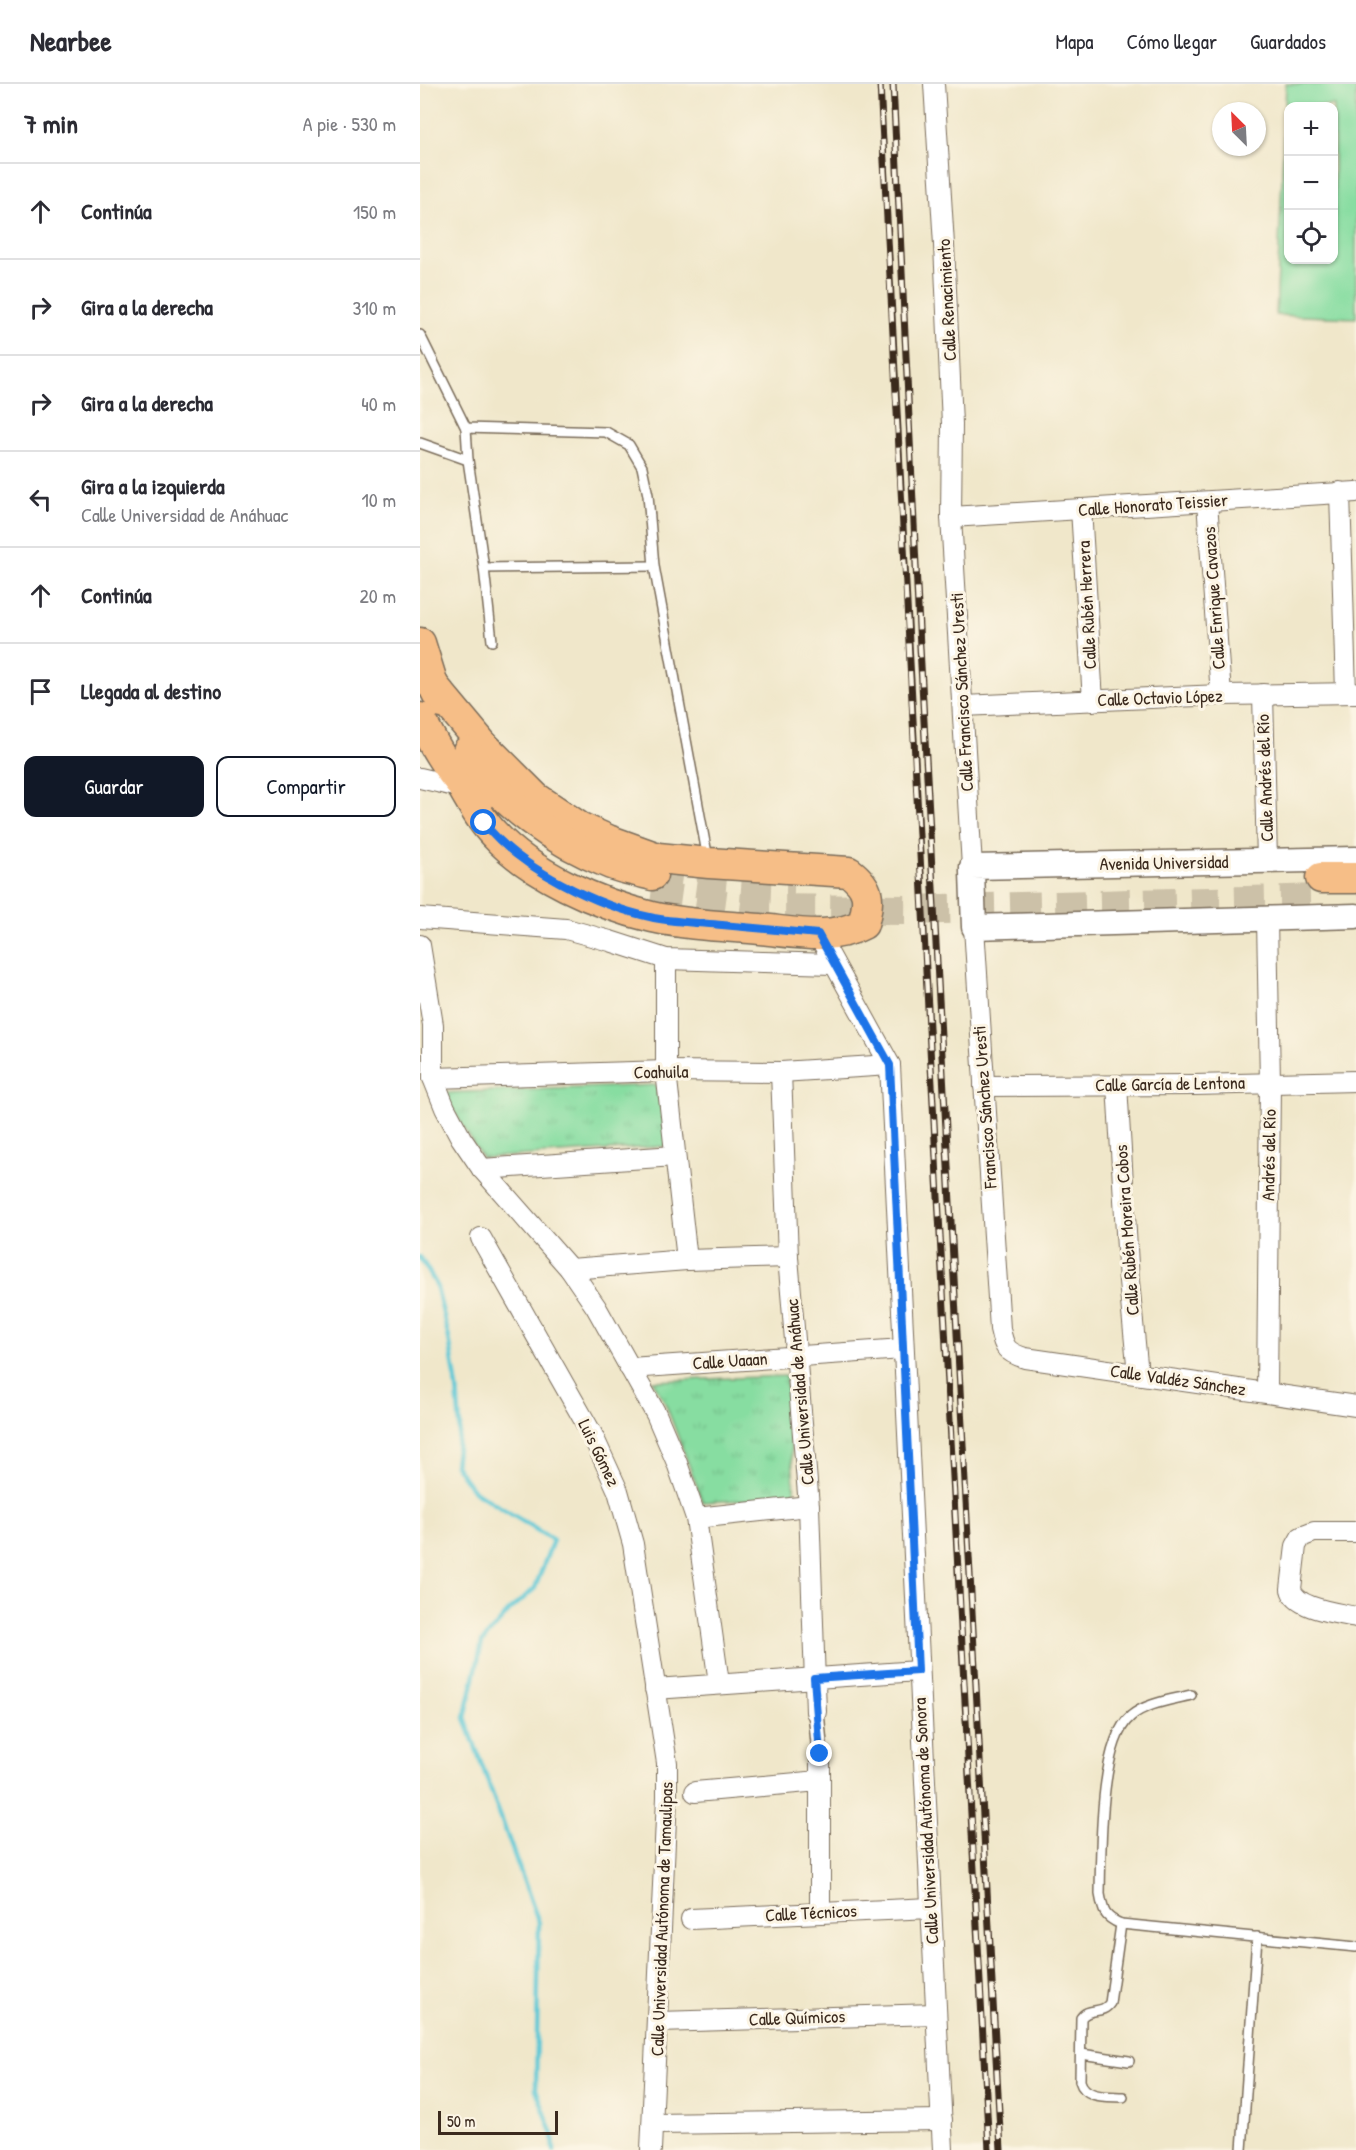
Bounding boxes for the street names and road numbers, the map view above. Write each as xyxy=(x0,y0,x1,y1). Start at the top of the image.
street label: Calle Renacimiento xyxy=(931,238,962,362)
street label: Calle Honorato Teissier xyxy=(1077,487,1229,522)
street label: Calle Enrique Cavazos xyxy=(1196,526,1231,670)
street label: Calle Rubén Herrera xyxy=(1071,540,1102,670)
street label: Calle Francisco Sánchez Uresti xyxy=(944,592,979,792)
street label: Calle Octavio López xyxy=(1097,683,1223,712)
street label: Calle Andrés del Río xyxy=(1250,714,1279,842)
street label: Avenida Universidad xyxy=(1099,849,1229,876)
street label: Francisco Sánchez Uresti xyxy=(966,1025,1003,1190)
street label: Coahuila xyxy=(633,1059,689,1084)
street label: Calle García de Lentona xyxy=(1095,1070,1245,1097)
street label: Andrés del Río xyxy=(1255,1109,1282,1201)
street label: Calle Rubén Moreira Cobos xyxy=(1108,1144,1145,1316)
street label: Calle Universidad de Anáhuac xyxy=(779,1298,820,1486)
street label: Calle Uaaan xyxy=(692,1345,768,1376)
street label: Calle Valdéz Sánchez xyxy=(1109,1358,1248,1401)
street label: Luis Gómez xyxy=(572,1415,627,1491)
street label: Calle Universidad Autónoma de Sonora xyxy=(907,1697,944,1945)
street label: Calle Universidad Autónoma de Tamaulipas xyxy=(644,1781,679,2057)
street label: Calle Técnicos xyxy=(764,1898,858,1927)
street label: Calle Químicos xyxy=(748,2003,846,2032)

